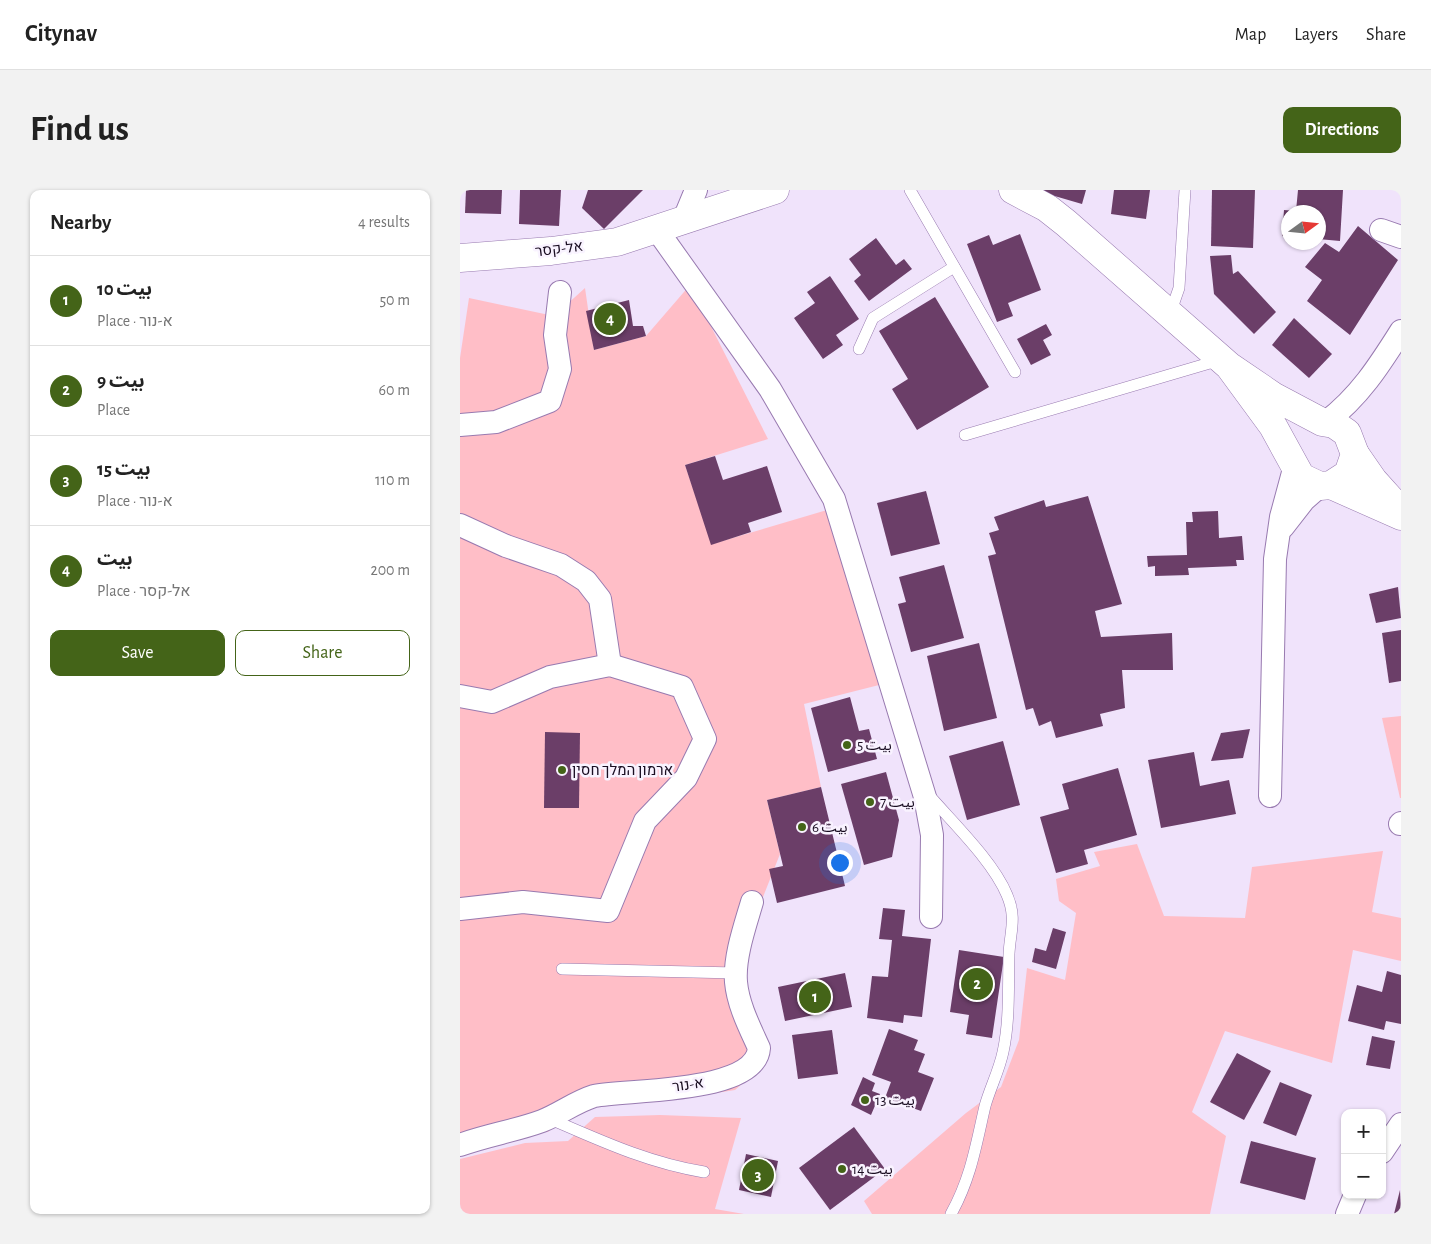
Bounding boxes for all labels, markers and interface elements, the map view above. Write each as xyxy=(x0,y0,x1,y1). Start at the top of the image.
text: Citynav xyxy=(25,22,97,46)
text: Map xyxy=(1235,26,1266,44)
text: Layers xyxy=(1294,26,1338,44)
text: Share xyxy=(1366,26,1406,44)
button: Directions xyxy=(1283,107,1401,153)
text: Find us xyxy=(30,112,129,147)
north arrow xyxy=(1281,205,1326,250)
text: Nearby xyxy=(50,212,111,233)
text: 4 results xyxy=(358,214,410,230)
street label: אל-קסר xyxy=(534,239,584,259)
text: بيت 10 xyxy=(97,280,152,299)
text: 1 xyxy=(63,292,69,308)
text: 50 m xyxy=(379,292,410,308)
pin: 4 xyxy=(594,300,626,338)
text: Place · א-נור xyxy=(97,313,173,329)
text: بيت 9 xyxy=(97,372,145,391)
text: 2 xyxy=(62,382,70,398)
text: 60 m xyxy=(379,382,410,398)
text: Place xyxy=(97,402,130,418)
text: بيت 15 xyxy=(97,460,150,479)
text: 3 xyxy=(63,472,69,488)
text: 110 m xyxy=(375,472,410,488)
text: Place · א-נור xyxy=(97,493,173,509)
text: بيت xyxy=(97,550,133,569)
text: 4 xyxy=(62,562,70,578)
text: 200 m xyxy=(370,562,410,578)
text: Place · אל-קסר xyxy=(97,583,191,599)
button: Save xyxy=(50,630,225,676)
button: Share xyxy=(235,630,410,676)
place label: بيت 5 xyxy=(857,738,892,753)
marker: بيت 5 xyxy=(841,739,853,751)
place label: ארמון המלך חסין xyxy=(572,763,673,778)
marker: ארמון המלך חסין xyxy=(556,764,568,776)
place label: بيت 7 xyxy=(880,795,915,810)
marker: بيت 7 xyxy=(864,796,876,808)
place label: بيت 6 xyxy=(812,820,848,835)
marker: بيت 6 xyxy=(796,821,808,833)
your location xyxy=(827,850,853,876)
pin: 2 xyxy=(961,965,993,1003)
pin: 1 xyxy=(799,978,831,1016)
street label: א-נור xyxy=(671,1075,705,1095)
place label: بيت 13 xyxy=(875,1093,915,1108)
marker: بيت 13 xyxy=(859,1094,871,1106)
map controls xyxy=(1341,1109,1386,1199)
button: + xyxy=(1341,1109,1386,1154)
button: − xyxy=(1341,1154,1386,1199)
pin: 3 xyxy=(742,1156,774,1194)
place label: بيت 14 xyxy=(852,1162,893,1177)
marker: بيت 14 xyxy=(836,1163,848,1175)

